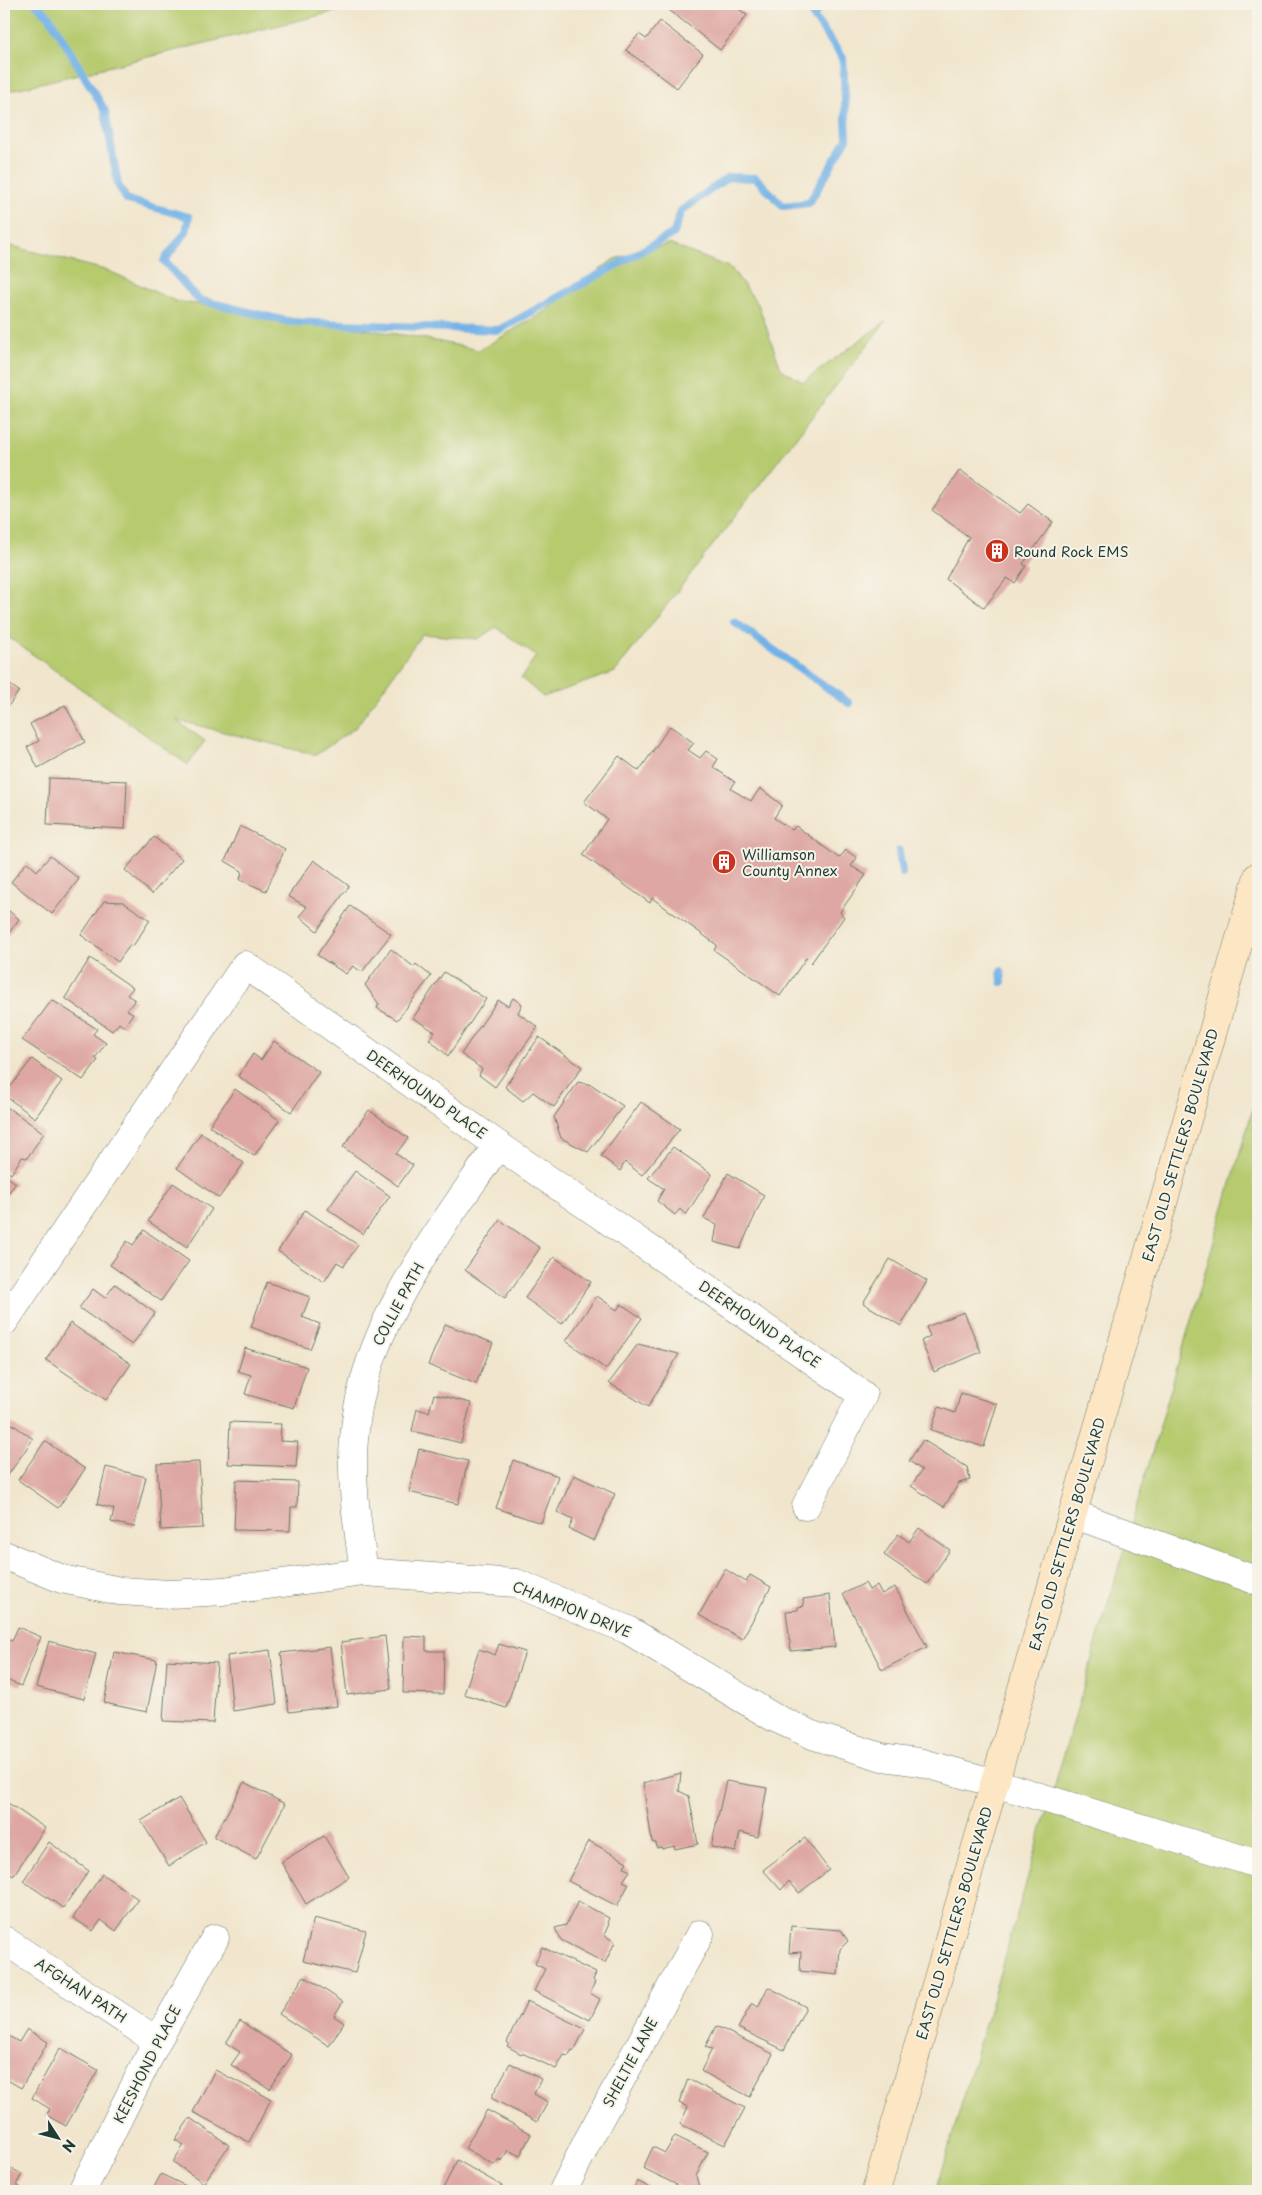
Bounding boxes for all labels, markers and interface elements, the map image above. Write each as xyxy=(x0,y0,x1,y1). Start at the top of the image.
building icon: Round Rock EMS xyxy=(984,538,1010,564)
place label: Round Rock EMS xyxy=(1014,541,1128,562)
place label: Williamson County Annex xyxy=(742,844,837,881)
building icon: Williamson County Annex xyxy=(711,849,737,875)
street label: EAST OLD SETTLERS BOULEVARD xyxy=(1137,1026,1223,1264)
street label: DEERHOUND PLACE xyxy=(362,1044,492,1144)
street label: COLLIE PATH xyxy=(367,1259,429,1349)
street label: DEERHOUND PLACE xyxy=(695,1275,825,1373)
street label: EAST OLD SETTLERS BOULEVARD xyxy=(1024,1415,1110,1653)
street label: CHAMPION DRIVE xyxy=(509,1576,635,1643)
street label: EAST OLD SETTLERS BOULEVARD xyxy=(911,1804,997,2042)
street label: AFGHAN PATH xyxy=(31,1952,131,2028)
street label: KEESHOND PLACE xyxy=(108,2001,186,2127)
street label: SHELTIE LANE xyxy=(597,2013,663,2111)
north arrow xyxy=(32,2112,82,2162)
text: N xyxy=(57,2135,81,2157)

